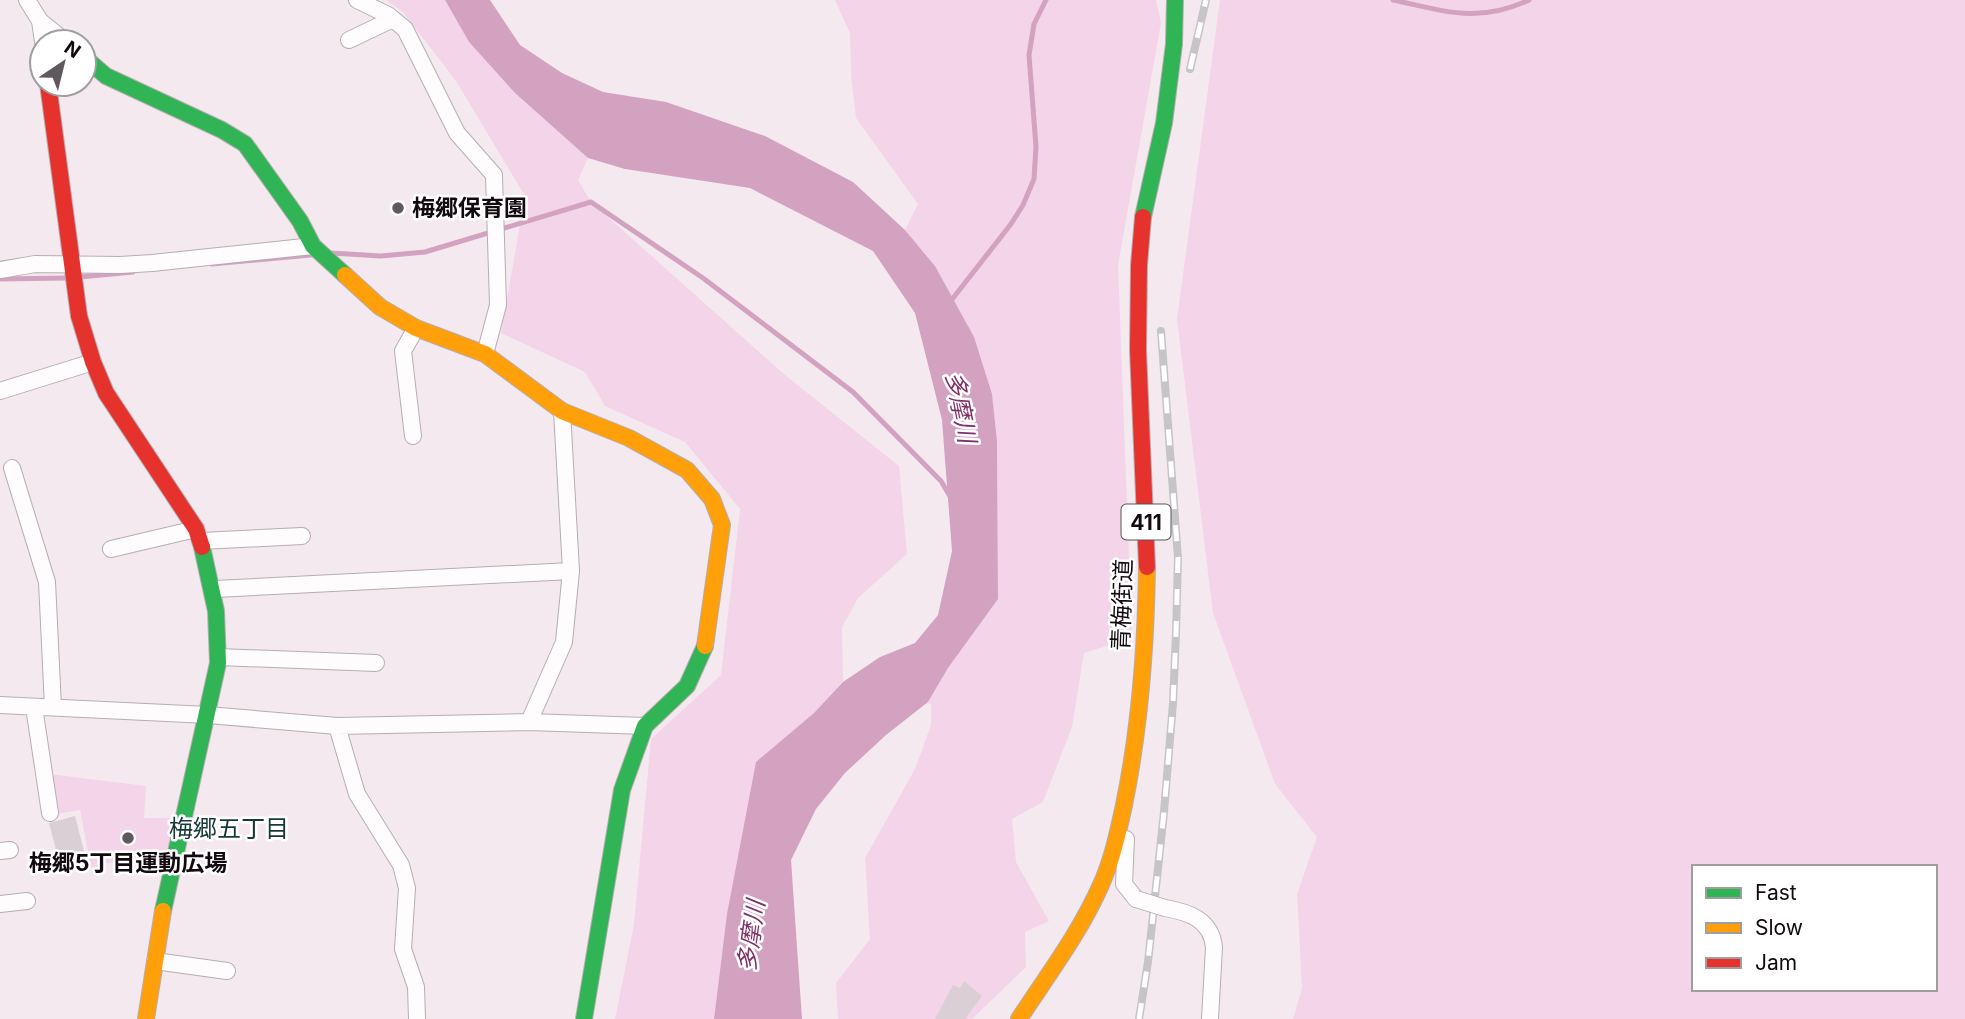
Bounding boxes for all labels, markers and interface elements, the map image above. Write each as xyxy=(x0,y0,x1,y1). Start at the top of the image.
north arrow xyxy=(28,28,98,98)
text: N xyxy=(60,36,85,63)
place label: 梅郷保育園 xyxy=(412,194,527,222)
marker: 梅郷保育園 xyxy=(390,200,406,216)
water label: 多摩川 xyxy=(940,369,983,448)
road number: 411 xyxy=(1122,504,1170,540)
street label: 青梅街道 xyxy=(1106,559,1138,651)
district label: 梅郷五丁目 xyxy=(169,814,289,843)
marker: 梅郷5丁目運動広場 xyxy=(120,830,136,846)
place label: 梅郷5丁目運動広場 xyxy=(29,849,227,877)
legend xyxy=(1692,865,1937,991)
text: Fast xyxy=(1755,880,1797,905)
water label: 多摩川 xyxy=(732,895,771,974)
text: Slow xyxy=(1755,915,1803,940)
text: Jam xyxy=(1755,950,1797,975)

